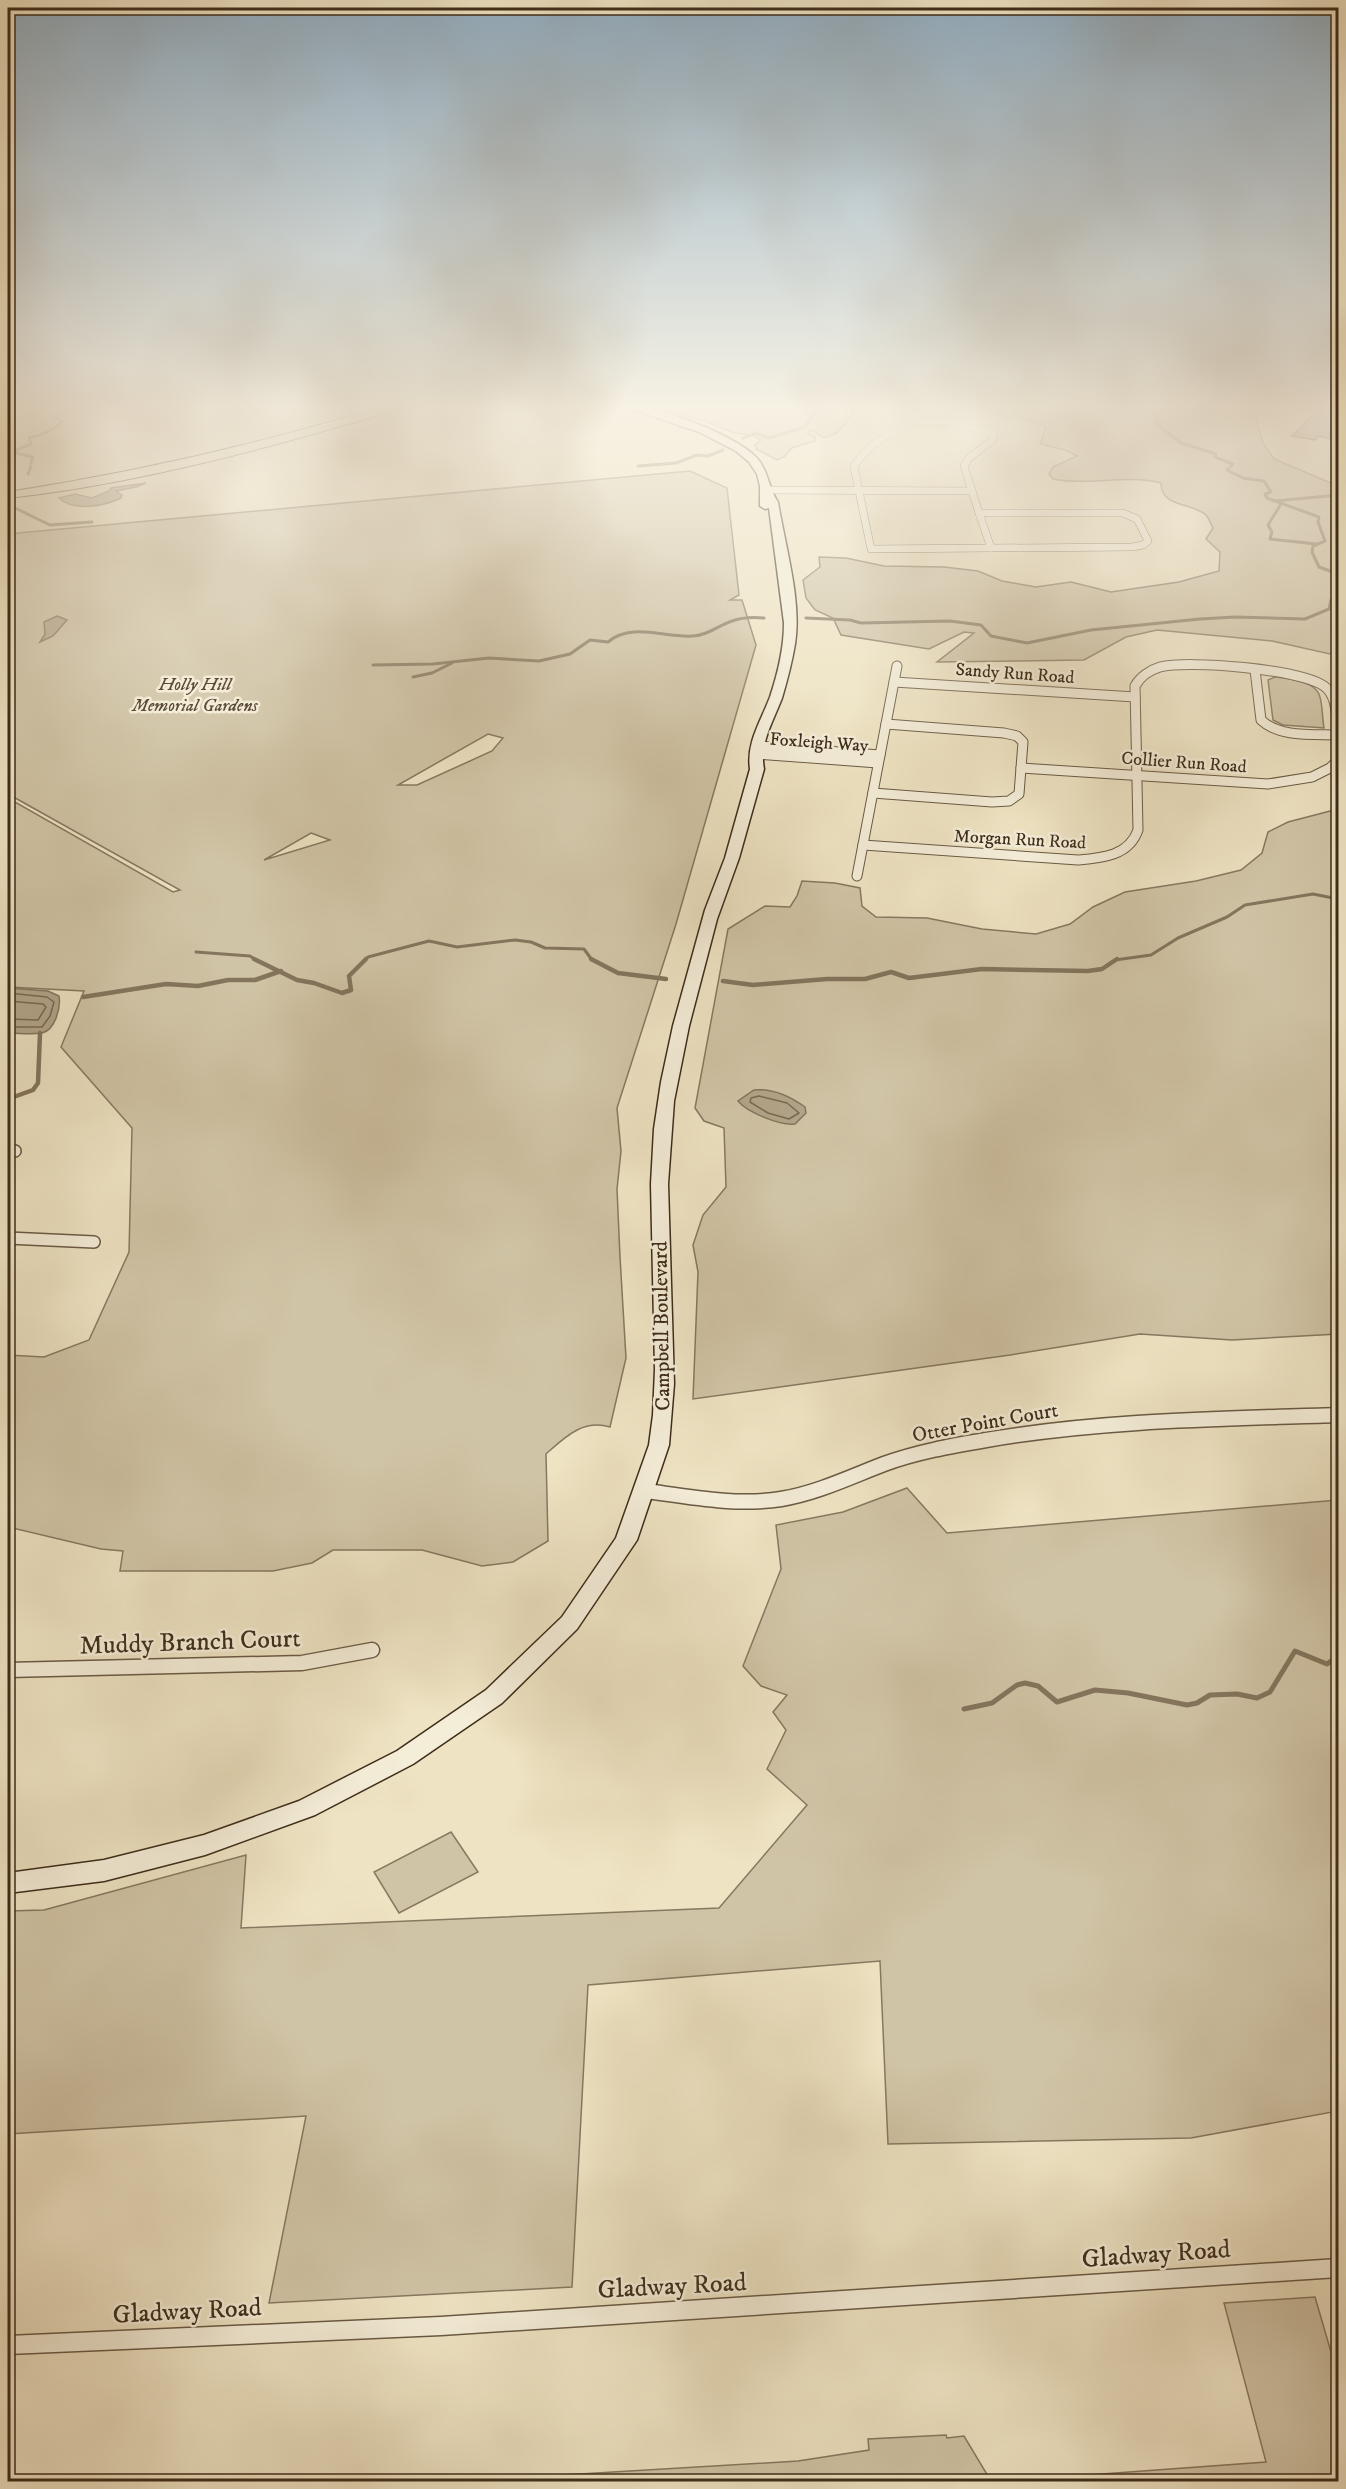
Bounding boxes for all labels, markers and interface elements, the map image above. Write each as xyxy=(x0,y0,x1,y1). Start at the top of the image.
street label: Sandy Run Road xyxy=(955,659,1075,689)
park label: Holly Hill Memorial Gardens xyxy=(130,674,258,717)
street label: Foxleigh Way xyxy=(769,729,870,757)
street label: Collier Run Road xyxy=(1121,748,1247,778)
street label: Morgan Run Road xyxy=(953,826,1087,854)
street label: Campbell Boulevard xyxy=(648,1240,676,1411)
street label: Otter Point Court xyxy=(910,1397,1060,1449)
street label: Muddy Branch Court xyxy=(79,1622,301,1663)
street label: Gladway Road xyxy=(1081,2233,1232,2276)
street label: Gladway Road xyxy=(597,2266,747,2307)
street label: Gladway Road xyxy=(112,2291,262,2332)

